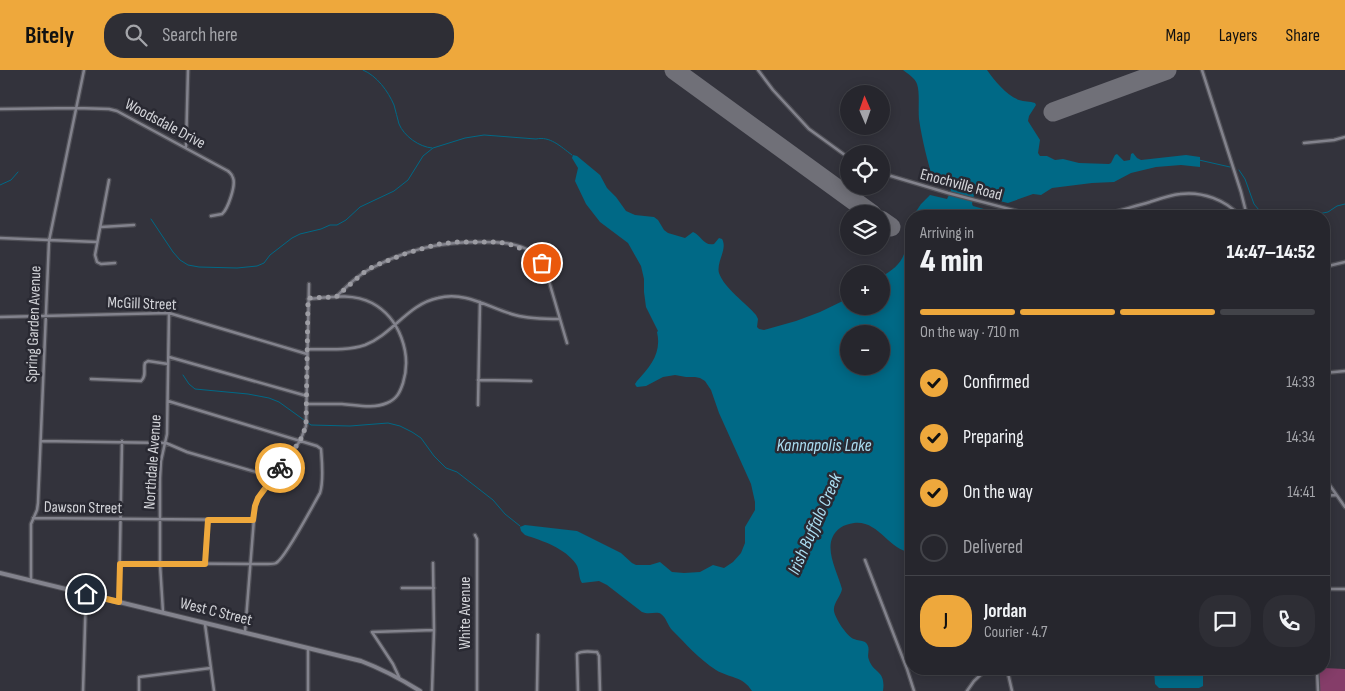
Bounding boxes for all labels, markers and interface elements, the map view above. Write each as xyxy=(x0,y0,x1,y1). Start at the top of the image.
search box xyxy=(104,13,454,58)
text: Bitely xyxy=(25,21,74,50)
icon: search xyxy=(122,21,150,49)
text: Search here xyxy=(162,24,238,47)
text: Map xyxy=(1166,25,1191,46)
text: Layers xyxy=(1219,25,1258,46)
text: Share xyxy=(1286,25,1320,46)
north arrow xyxy=(840,85,890,135)
map controls xyxy=(840,85,890,375)
street label: Woodsdale Drive xyxy=(121,95,209,153)
button: locate xyxy=(840,145,890,195)
street label: Enochville Road xyxy=(918,165,1004,205)
button: layers xyxy=(840,205,890,255)
text: Arriving in xyxy=(920,224,974,243)
text: 14:47–14:52 xyxy=(1227,241,1315,264)
pin xyxy=(521,242,563,284)
text: 4 min xyxy=(920,242,983,281)
icon: bag xyxy=(528,249,556,277)
street label: Spring Garden Avenue xyxy=(22,265,46,383)
button: + xyxy=(840,265,890,315)
street label: McGill Street xyxy=(107,293,177,315)
text: On the way · 710 m xyxy=(920,323,1019,342)
button: − xyxy=(840,325,890,375)
icon: check xyxy=(920,369,948,397)
text: Confirmed xyxy=(963,371,1030,394)
text: 14:33 xyxy=(1286,373,1315,392)
street label: Northdale Avenue xyxy=(140,414,166,510)
icon: check xyxy=(920,424,948,452)
text: Preparing xyxy=(963,426,1024,449)
text: 14:34 xyxy=(1286,428,1315,447)
water label: Kannapolis Lake xyxy=(776,435,872,456)
courier xyxy=(255,443,305,493)
icon: bike xyxy=(266,454,294,482)
water label: Irish Buffalo Creek xyxy=(783,469,847,578)
icon: check xyxy=(920,479,948,507)
text: On the way xyxy=(963,481,1033,504)
text: 14:41 xyxy=(1287,483,1315,502)
street label: Dawson Street xyxy=(44,498,122,518)
text: Delivered xyxy=(963,536,1023,559)
pin xyxy=(65,573,107,615)
street label: White Avenue xyxy=(456,576,475,650)
icon: home xyxy=(72,580,100,608)
street label: West C Street xyxy=(178,594,254,630)
button: chat xyxy=(1199,595,1251,647)
button: phone xyxy=(1263,595,1315,647)
text: Jordan xyxy=(984,600,1027,623)
text: J xyxy=(944,609,948,632)
text: Courier · 4.7 xyxy=(984,623,1047,642)

